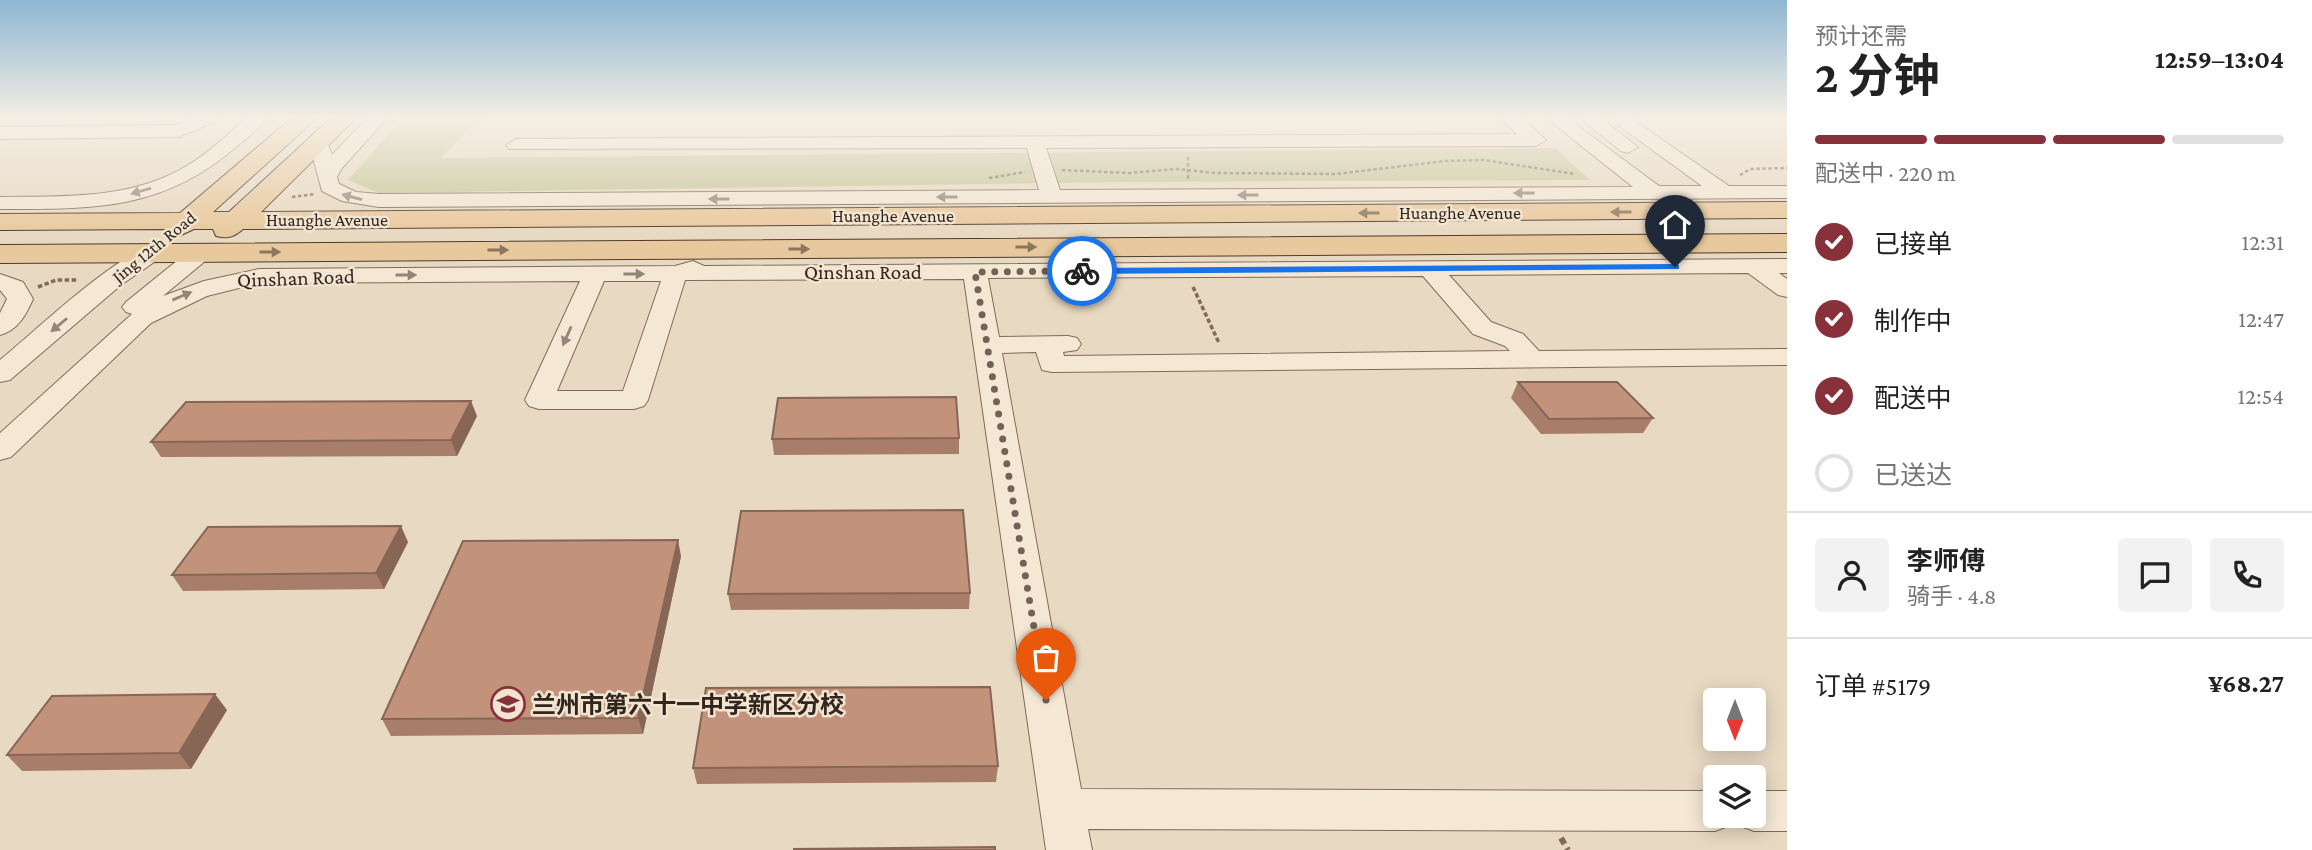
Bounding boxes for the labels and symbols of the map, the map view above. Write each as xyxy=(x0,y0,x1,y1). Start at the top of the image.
one-way arrow xyxy=(130,186,152,197)
one-way arrow xyxy=(1513,187,1535,199)
one-way arrow xyxy=(1236,189,1258,201)
one-way arrow xyxy=(340,191,362,202)
one-way arrow xyxy=(935,192,957,203)
one-way arrow xyxy=(708,193,730,205)
pin xyxy=(1645,195,1705,267)
street label: Huanghe Avenue xyxy=(1399,203,1521,223)
street label: Huanghe Avenue xyxy=(832,206,954,226)
one-way arrow xyxy=(1610,206,1632,218)
street label: Jing 12th Road xyxy=(107,207,200,288)
one-way arrow xyxy=(1358,207,1380,219)
street label: Huanghe Avenue xyxy=(266,210,388,230)
courier xyxy=(1047,236,1117,306)
one-way arrow xyxy=(1015,241,1037,253)
one-way arrow xyxy=(788,243,810,255)
one-way arrow xyxy=(487,245,509,256)
one-way arrow xyxy=(260,246,282,258)
street label: Qinshan Road xyxy=(804,260,922,284)
street label: Qinshan Road xyxy=(237,264,355,292)
one-way arrow xyxy=(623,268,645,280)
one-way arrow xyxy=(396,269,418,281)
one-way arrow xyxy=(172,290,192,302)
one-way arrow xyxy=(51,317,69,332)
one-way arrow xyxy=(561,326,572,347)
pin xyxy=(1016,628,1076,700)
school or university icon: 兰州市第六十一中学新区分校 xyxy=(489,685,527,723)
north arrow xyxy=(1703,688,1766,751)
place label: 兰州市第六十一中学新区分校 xyxy=(532,691,844,718)

